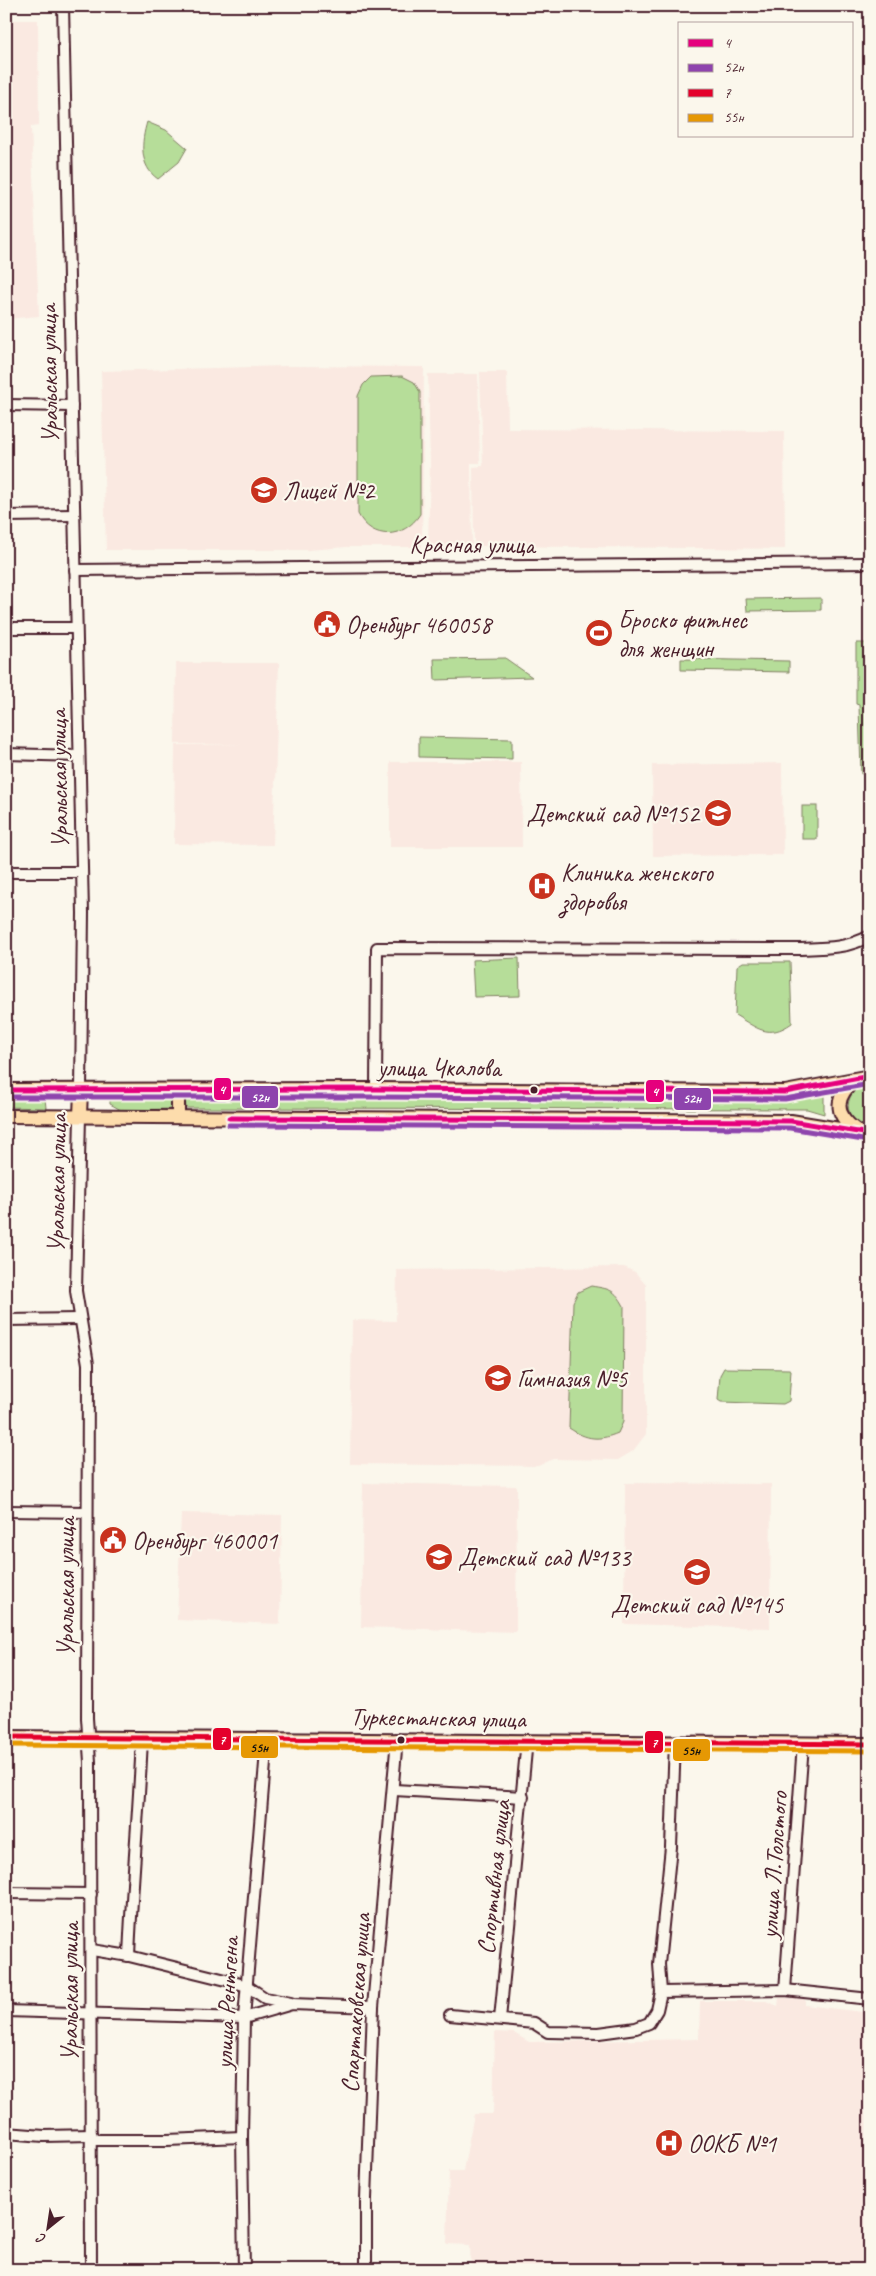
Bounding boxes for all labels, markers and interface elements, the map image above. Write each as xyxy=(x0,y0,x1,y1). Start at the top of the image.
legend xyxy=(678,22,854,138)
text: 4 xyxy=(724,34,732,53)
text: 52н xyxy=(724,58,745,77)
text: 7 xyxy=(724,84,732,103)
text: 55н xyxy=(724,108,745,127)
street label: Уральская улица xyxy=(32,301,66,444)
school or university icon: Лицей №2 xyxy=(249,475,279,505)
place label: Лицей №2 xyxy=(283,475,376,507)
street label: Красная улица xyxy=(410,529,537,561)
place label: Броско фитнес для женщин xyxy=(618,604,748,665)
public building icon: Оренбург 460058 xyxy=(312,609,342,639)
place label: Оренбург 460058 xyxy=(346,609,494,641)
sports icon: Броско фитнес для женщин xyxy=(584,618,614,648)
street label: Уральская улица xyxy=(42,706,76,849)
place label: Детский сад №152 xyxy=(526,798,701,830)
school or university icon: Детский сад №152 xyxy=(703,798,733,828)
place label: Клиника женского здоровья xyxy=(558,857,714,919)
hospital icon: Клиника женского здоровья xyxy=(527,871,557,901)
street label: улица Чкалова xyxy=(376,1052,503,1084)
line badge: 4 xyxy=(213,1077,232,1101)
line badge: 4 xyxy=(645,1079,665,1103)
text: 4 xyxy=(219,1081,227,1098)
text: 4 xyxy=(652,1083,660,1100)
line badge: 52н xyxy=(241,1085,279,1109)
unlabelled marker xyxy=(529,1085,539,1095)
line badge: 52н xyxy=(673,1087,712,1111)
text: 52н xyxy=(251,1089,270,1106)
text: 52н xyxy=(683,1090,702,1107)
street label: Уральская улица xyxy=(40,1111,74,1253)
school or university icon: Гимназия №5 xyxy=(483,1363,513,1393)
place label: Гимназия №5 xyxy=(517,1363,629,1395)
street label: Уральская улица xyxy=(50,1515,82,1657)
public building icon: Оренбург 460001 xyxy=(98,1525,128,1555)
place label: Оренбург 460001 xyxy=(132,1525,279,1557)
school or university icon: Детский сад №133 xyxy=(424,1542,454,1572)
place label: Детский сад №133 xyxy=(458,1542,632,1574)
school or university icon: Детский сад №145 xyxy=(682,1557,712,1587)
place label: Детский сад №145 xyxy=(611,1589,785,1621)
street label: Туркестанская улица xyxy=(350,1700,528,1736)
line badge: 7 xyxy=(212,1727,232,1751)
line badge: 7 xyxy=(644,1730,664,1754)
text: 7 xyxy=(219,1731,227,1748)
text: 7 xyxy=(651,1734,659,1751)
line badge: 55н xyxy=(240,1735,279,1759)
unlabelled marker xyxy=(396,1735,406,1745)
line badge: 55н xyxy=(672,1738,711,1762)
text: 55н xyxy=(250,1739,269,1756)
text: 55н xyxy=(682,1742,701,1759)
street label: улица Л.Толстого xyxy=(753,1789,795,1942)
street label: Спортивная улица xyxy=(470,1796,518,1956)
street label: Спартаковская улица xyxy=(334,1910,378,2094)
street label: Уральская улица xyxy=(54,1920,86,2062)
street label: улица Рентгена xyxy=(207,1934,247,2072)
hospital icon: ООКБ №1 xyxy=(654,2128,684,2158)
place label: ООКБ №1 xyxy=(688,2128,778,2160)
north arrow xyxy=(22,2204,72,2254)
text: С xyxy=(33,2229,49,2248)

